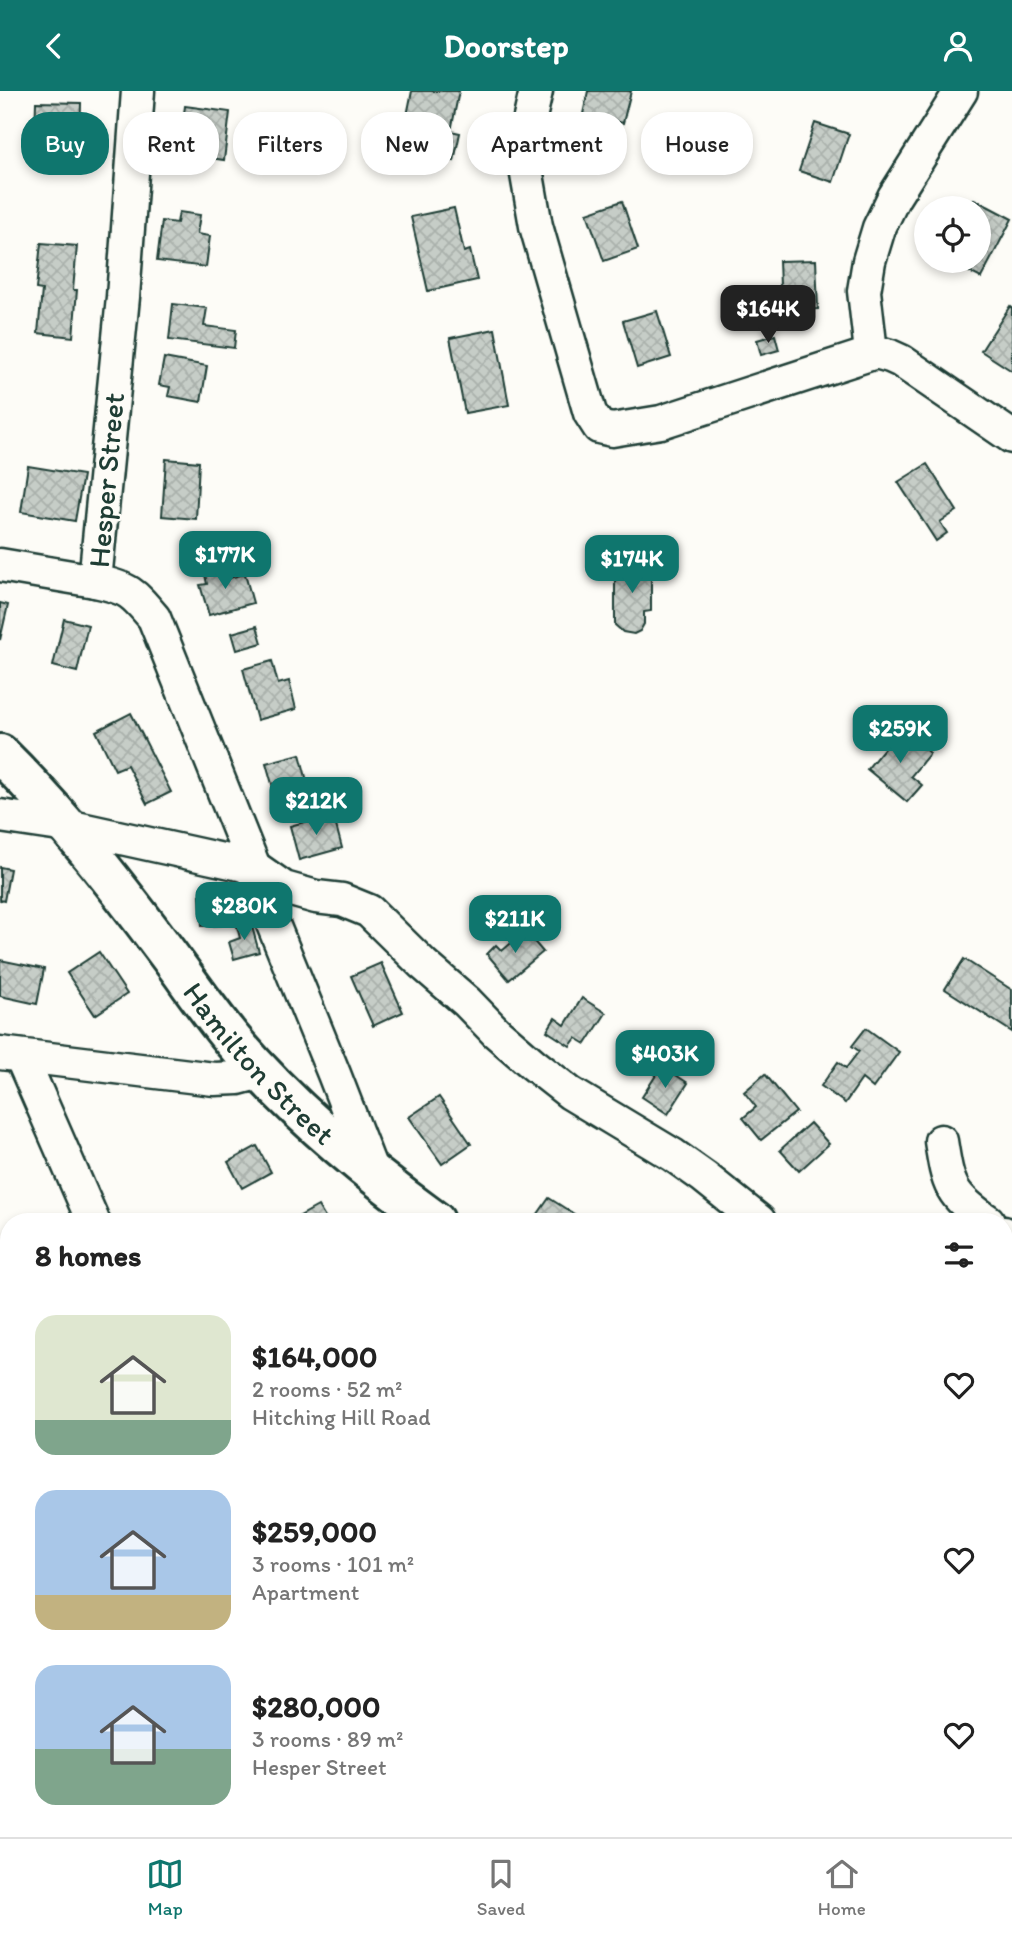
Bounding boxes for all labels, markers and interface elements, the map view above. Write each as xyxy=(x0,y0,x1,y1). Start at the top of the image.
icon: back xyxy=(35,27,73,65)
text: Doorstep xyxy=(443,27,569,65)
icon: person xyxy=(939,27,977,65)
chip: Buy xyxy=(21,112,109,175)
chip: Rent xyxy=(123,112,219,175)
chip: Filters xyxy=(233,112,347,175)
chip: New xyxy=(361,112,453,175)
chip: Apartment xyxy=(467,112,627,175)
chip: House xyxy=(641,112,753,175)
map controls xyxy=(914,196,991,273)
button: locate xyxy=(914,196,991,273)
pin: $164K xyxy=(719,285,817,345)
text: $164K xyxy=(736,294,800,322)
street label: Hesper Street xyxy=(80,391,132,569)
pin: $177K xyxy=(176,531,274,591)
pin: $174K xyxy=(583,535,681,595)
text: $177K xyxy=(195,540,255,568)
text: $174K xyxy=(601,544,663,572)
pin: $259K xyxy=(851,705,949,765)
text: $259K xyxy=(869,714,931,742)
pin: $212K xyxy=(267,777,365,837)
text: $212K xyxy=(285,786,347,814)
pin: $280K xyxy=(195,883,293,942)
text: $280K xyxy=(211,891,277,919)
pin: $211K xyxy=(466,895,564,955)
text: $211K xyxy=(485,904,545,932)
street label: Hamilton Street xyxy=(176,974,343,1152)
pin: $403K xyxy=(616,1031,714,1090)
text: $403K xyxy=(632,1039,698,1067)
icon: filters xyxy=(940,1236,978,1274)
text: 8 homes xyxy=(35,1237,142,1274)
text: $164,000 xyxy=(252,1338,378,1375)
icon: home xyxy=(91,1343,175,1427)
icon: heart xyxy=(940,1366,978,1404)
text: 2 rooms · 52 m² xyxy=(252,1375,402,1403)
text: Hitching Hill Road xyxy=(252,1403,431,1431)
text: $259,000 xyxy=(252,1513,377,1550)
icon: home xyxy=(91,1518,175,1602)
icon: heart xyxy=(940,1541,978,1579)
text: 3 rooms · 101 m² xyxy=(252,1550,414,1578)
text: Apartment xyxy=(252,1578,359,1606)
text: $280,000 xyxy=(252,1688,380,1725)
icon: home xyxy=(91,1693,175,1777)
icon: heart xyxy=(940,1716,978,1754)
text: 3 rooms · 89 m² xyxy=(252,1725,403,1753)
text: Hesper Street xyxy=(252,1753,387,1781)
tab: Map xyxy=(146,1855,184,1920)
tab: Saved xyxy=(477,1855,525,1920)
tab: Home xyxy=(818,1855,866,1920)

